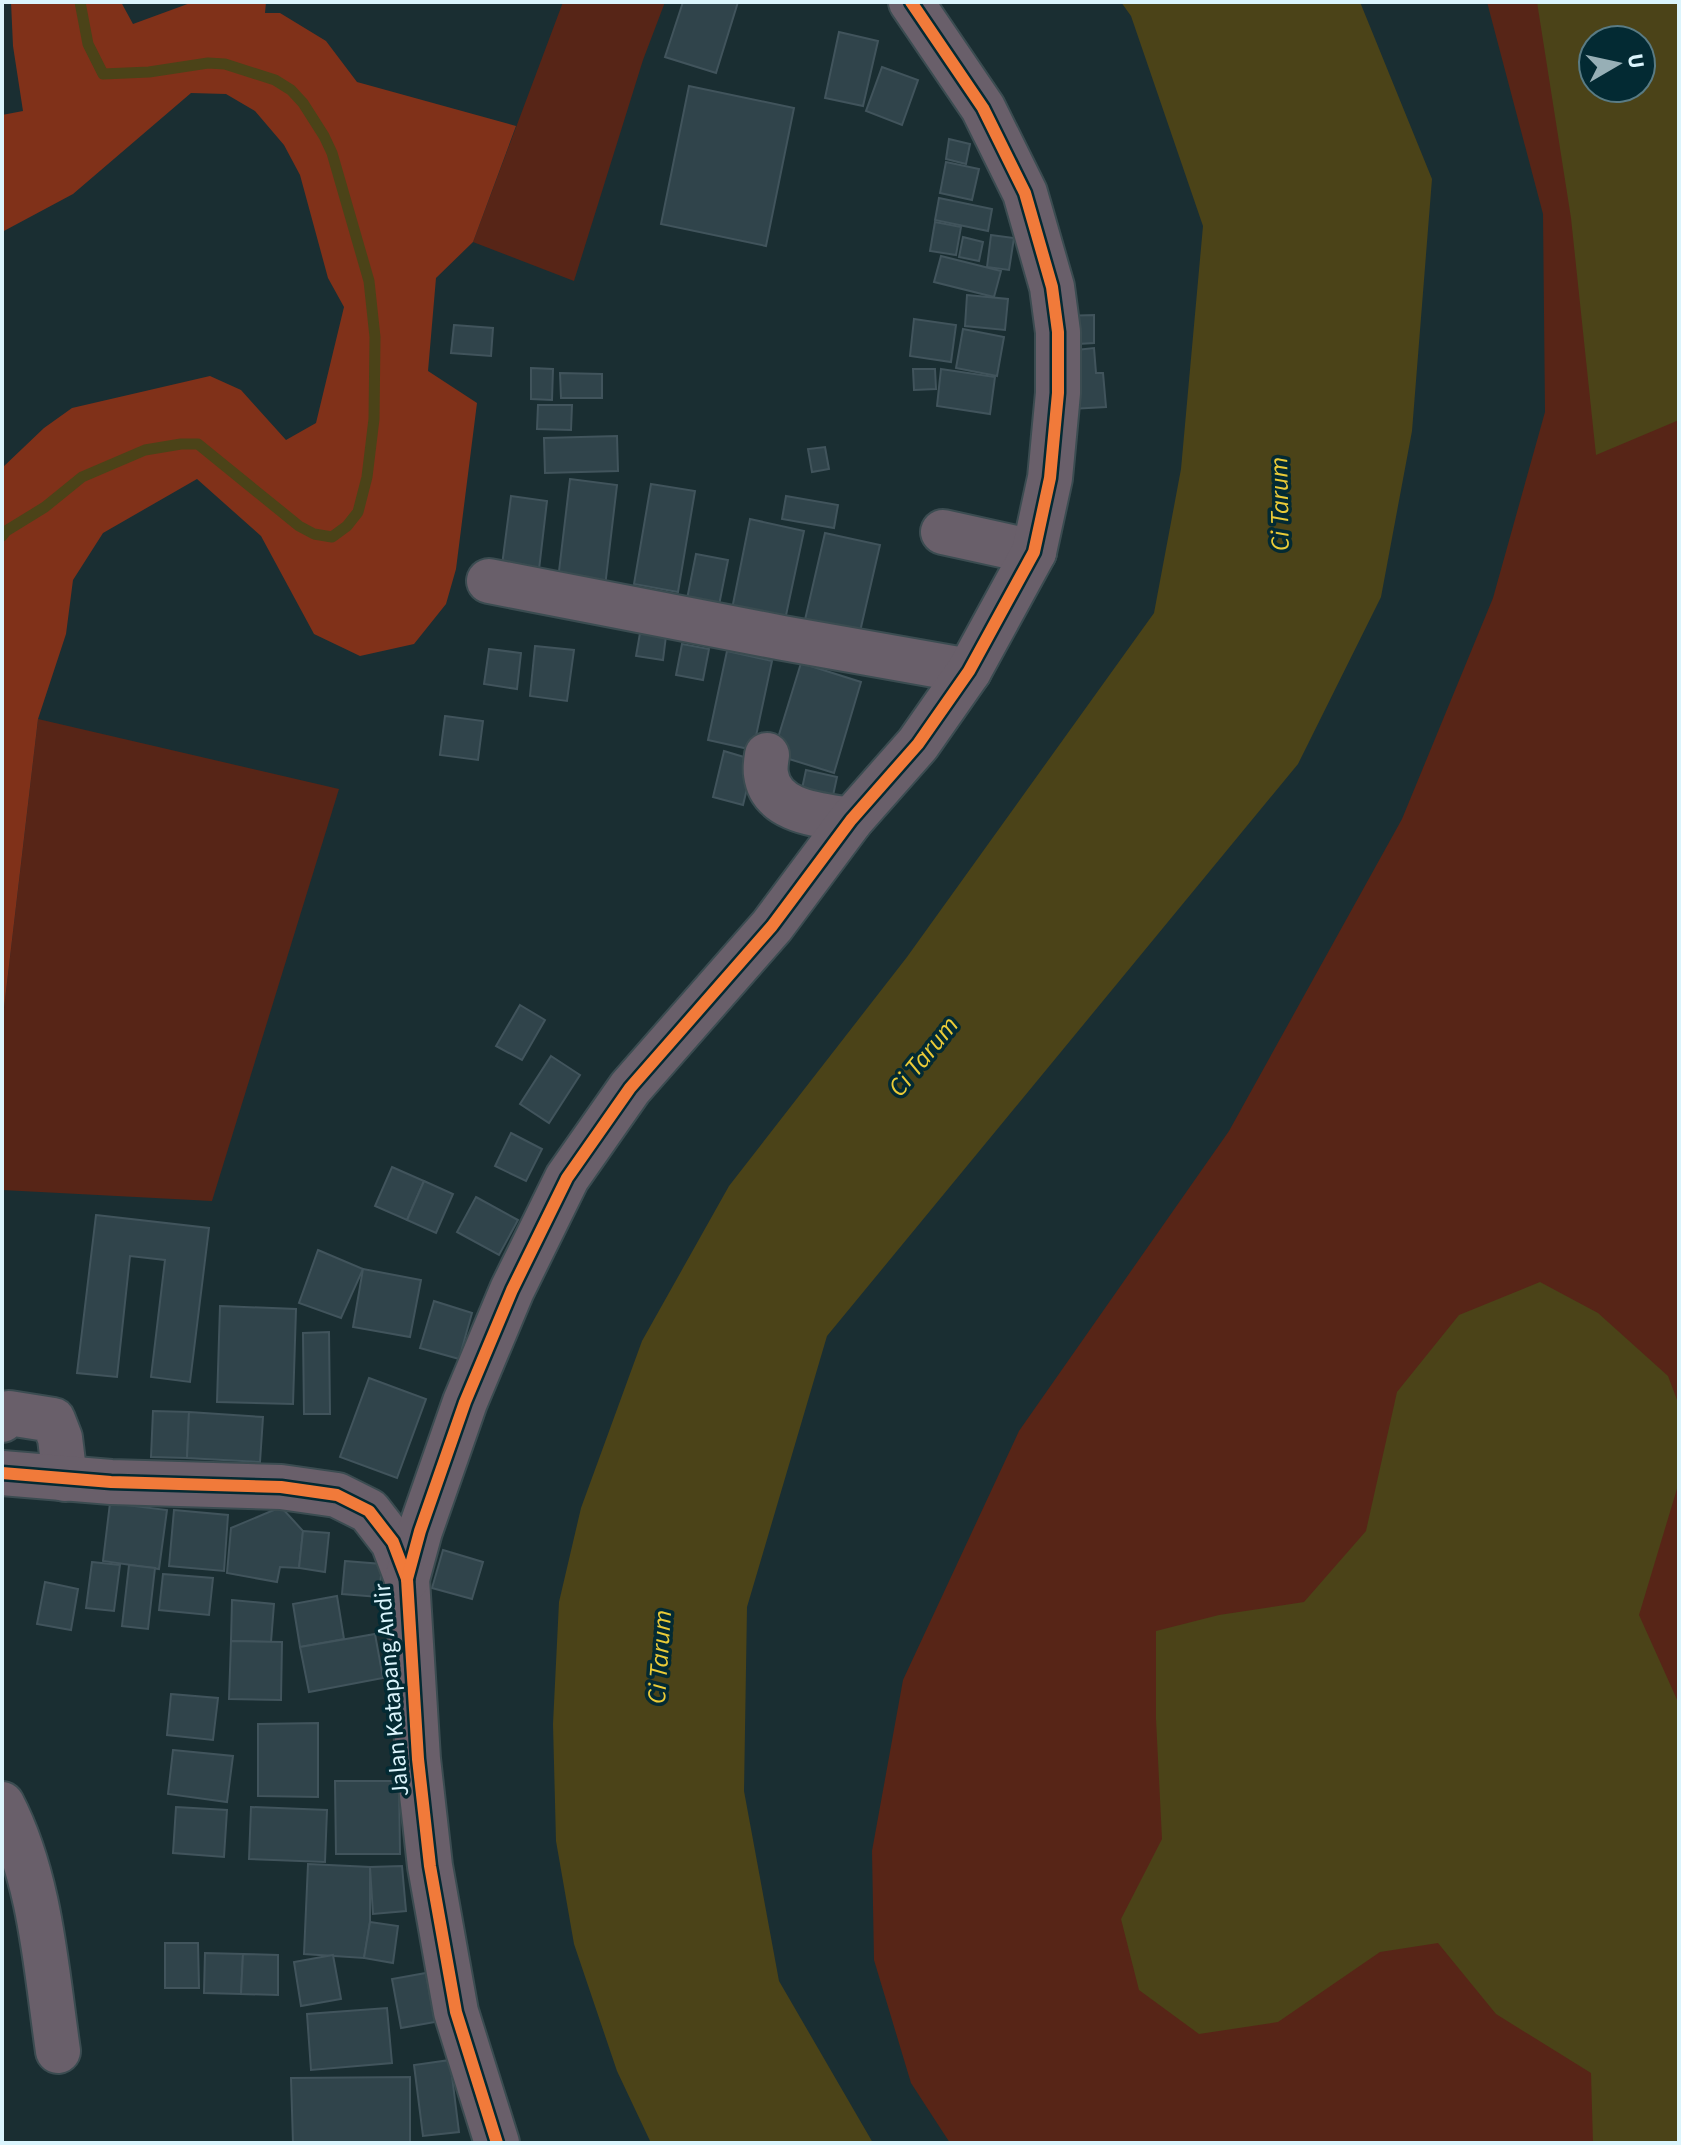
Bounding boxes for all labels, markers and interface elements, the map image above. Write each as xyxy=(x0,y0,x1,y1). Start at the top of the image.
north arrow xyxy=(1577,24,1657,104)
text: U xyxy=(1619,51,1653,71)
water label: Ci Tarum xyxy=(1260,457,1299,551)
water label: Ci Tarum xyxy=(879,1008,967,1105)
street label: Jalan Katapang Andir xyxy=(365,1581,418,1798)
water label: Ci Tarum xyxy=(638,1609,681,1705)

